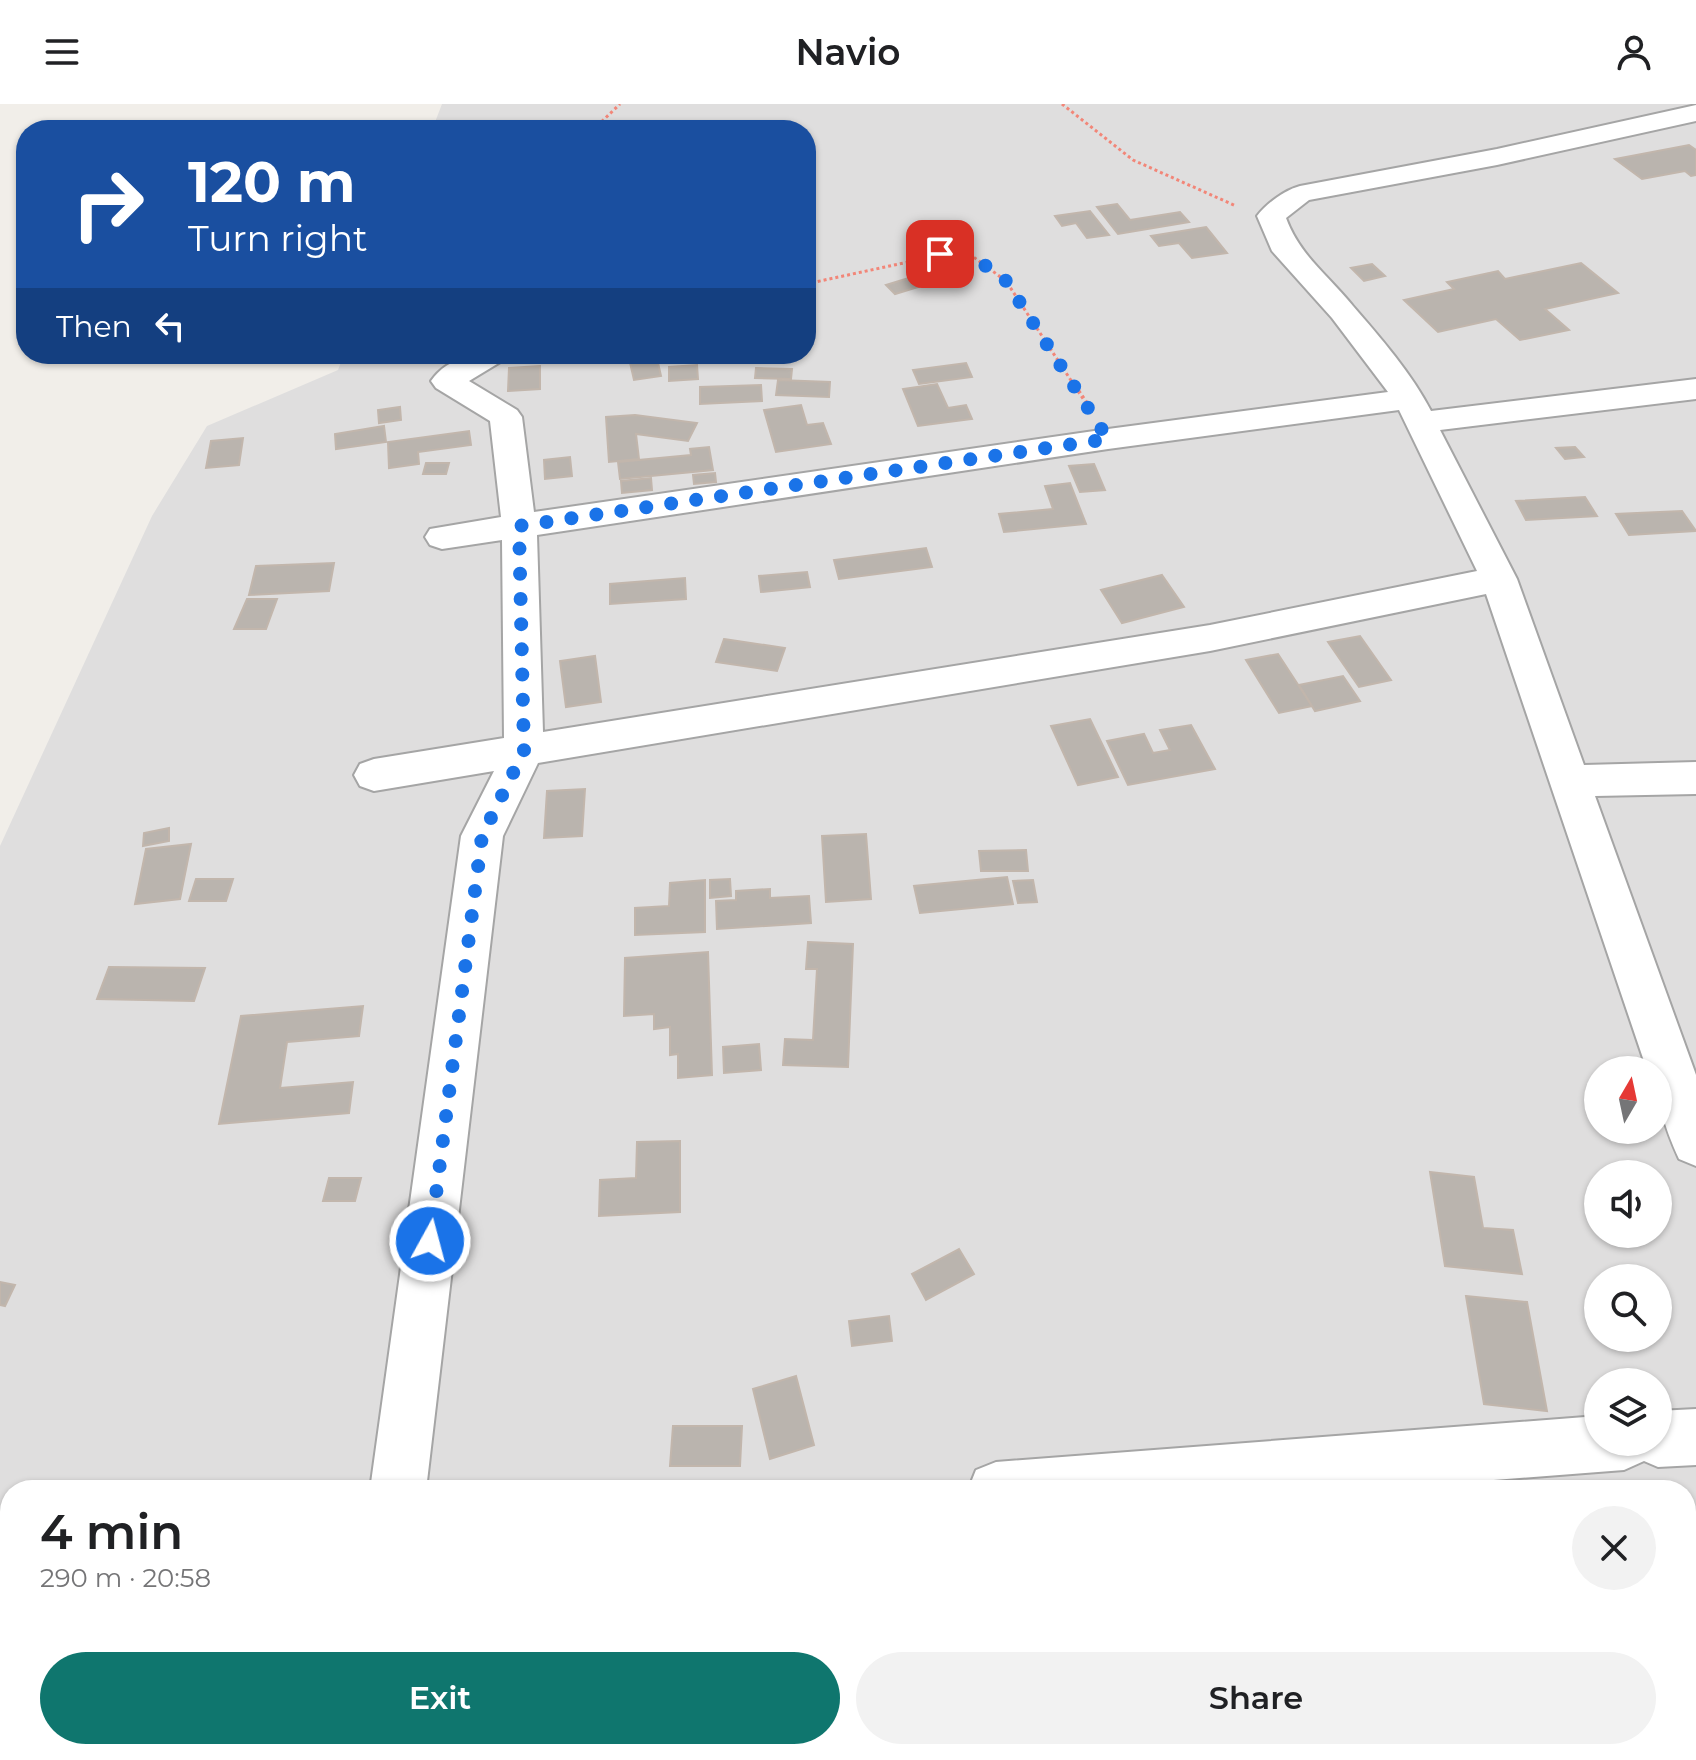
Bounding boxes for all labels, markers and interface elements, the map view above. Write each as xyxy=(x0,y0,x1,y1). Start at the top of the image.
icon: menu xyxy=(40,30,84,74)
text: Navio xyxy=(795,30,901,74)
icon: person xyxy=(1612,30,1656,74)
text: 120 m xyxy=(188,148,356,216)
icon: right xyxy=(56,152,160,256)
text: Turn right xyxy=(188,216,368,260)
pin xyxy=(906,220,974,288)
icon: arrive xyxy=(918,232,962,276)
icon: left xyxy=(148,304,192,348)
text: Then xyxy=(56,308,132,345)
north arrow xyxy=(1584,1056,1672,1144)
map controls xyxy=(1584,1056,1672,1456)
button: sound xyxy=(1584,1160,1672,1248)
position arrow xyxy=(388,1199,472,1283)
button: search xyxy=(1584,1264,1672,1352)
button: layers xyxy=(1584,1368,1672,1456)
text: 4 min xyxy=(40,1503,183,1561)
button: close xyxy=(1572,1506,1656,1590)
text: 290 m · 20:58 xyxy=(40,1562,211,1594)
button: Exit xyxy=(40,1652,840,1744)
button: Share xyxy=(856,1652,1656,1744)

